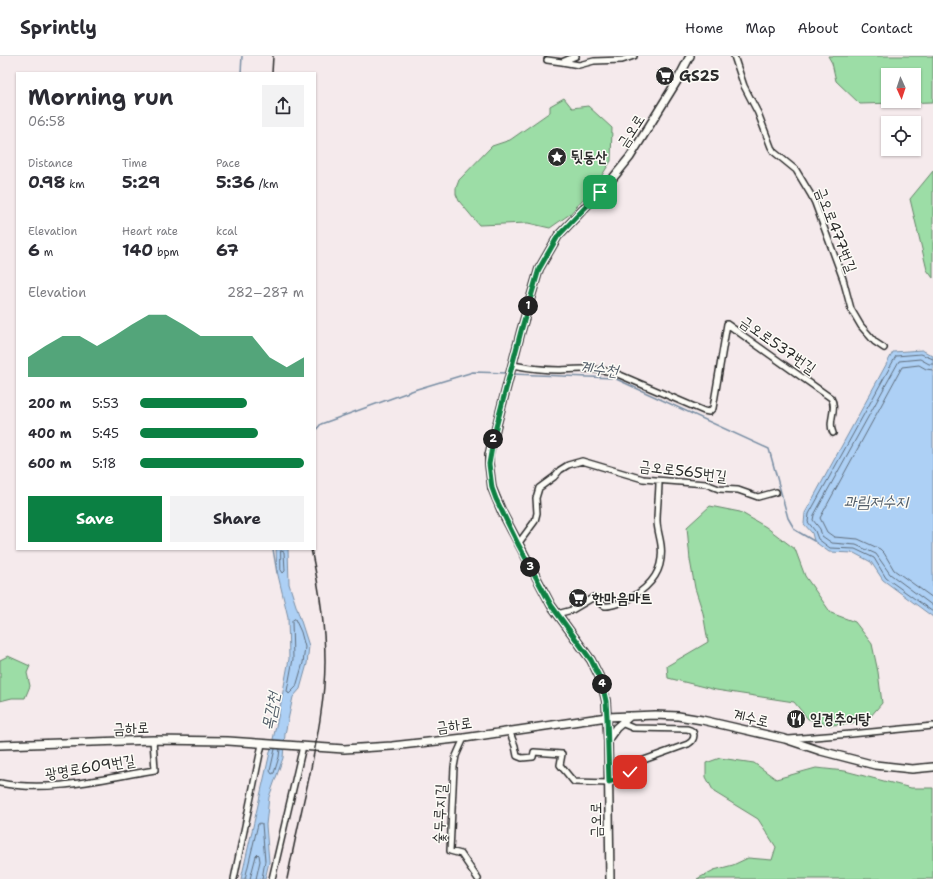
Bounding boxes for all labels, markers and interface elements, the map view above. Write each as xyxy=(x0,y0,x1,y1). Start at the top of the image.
text: Sprintly xyxy=(20,15,97,40)
text: Home xyxy=(685,19,724,37)
text: Map xyxy=(746,19,776,37)
text: About xyxy=(798,19,839,37)
text: Contact xyxy=(861,19,913,37)
supermarket icon: GS25 xyxy=(654,65,676,87)
place label: GS25 xyxy=(679,66,719,86)
north arrow xyxy=(881,68,921,108)
map controls xyxy=(881,68,921,156)
text: Morning run xyxy=(28,83,173,112)
button: share xyxy=(262,85,304,127)
street label: 금오로 xyxy=(613,110,649,152)
text: 06:58 xyxy=(28,113,66,130)
button: locate xyxy=(881,116,921,156)
place icon: 뒷동산 xyxy=(546,146,568,168)
place label: 뒷동산 xyxy=(571,147,607,167)
text: Distance xyxy=(28,156,73,171)
text: Time xyxy=(122,156,147,171)
text: Pace xyxy=(216,156,240,171)
text: 0.98 xyxy=(28,171,65,193)
text: 5:29 xyxy=(122,171,160,193)
text: 5:36 xyxy=(216,171,255,193)
pin xyxy=(583,175,617,209)
text: km xyxy=(65,177,85,192)
text: /km xyxy=(255,177,278,192)
icon: arrive xyxy=(589,181,611,203)
street label: 금오로477번길 xyxy=(811,184,861,276)
text: Elevation xyxy=(28,224,77,239)
text: Heart rate xyxy=(122,224,178,239)
text: kcal xyxy=(216,224,237,239)
text: 6 xyxy=(28,239,40,261)
text: 140 xyxy=(122,239,153,261)
text: 67 xyxy=(216,239,239,261)
text: m xyxy=(40,245,53,260)
text: bpm xyxy=(153,245,179,260)
text: Elevation xyxy=(28,284,86,301)
text: 282–287 m xyxy=(227,284,304,301)
pin: 1 xyxy=(518,296,538,316)
text: 1 xyxy=(525,298,531,313)
street label: 금오로537번길 xyxy=(736,311,820,379)
water label: 계수천 xyxy=(578,356,621,382)
text: 200 m xyxy=(28,395,71,412)
text: 5:53 xyxy=(92,395,119,412)
text: 400 m xyxy=(28,425,72,442)
text: 5:45 xyxy=(92,425,119,442)
pin: 2 xyxy=(483,429,503,449)
text: 2 xyxy=(489,431,497,446)
text: 600 m xyxy=(28,455,72,472)
text: 5:18 xyxy=(92,455,116,472)
street label: 금오로565번길 xyxy=(638,456,728,486)
water label: 과림저수지 xyxy=(844,491,910,512)
button: Save xyxy=(28,496,162,542)
button: Share xyxy=(170,496,304,542)
pin: 3 xyxy=(520,557,540,577)
text: 3 xyxy=(526,559,534,574)
supermarket icon: 한마음마트 xyxy=(567,587,589,609)
place label: 한마음마트 xyxy=(591,588,652,608)
pin: 4 xyxy=(592,674,612,694)
text: 4 xyxy=(598,676,606,691)
water label: 목감천 xyxy=(256,688,285,732)
street label: 계수로 xyxy=(731,704,771,732)
restaurant icon: 일경추어탕 xyxy=(785,708,807,730)
place label: 일경추어탕 xyxy=(810,709,871,729)
street label: 금하로 xyxy=(435,713,473,737)
street label: 금하로 xyxy=(113,717,149,739)
street label: 광명로609번길 xyxy=(43,750,137,784)
pin xyxy=(613,755,647,789)
icon: check xyxy=(619,761,641,783)
street label: 숯두루지길 xyxy=(429,783,451,845)
street label: 금오로 xyxy=(586,802,606,838)

